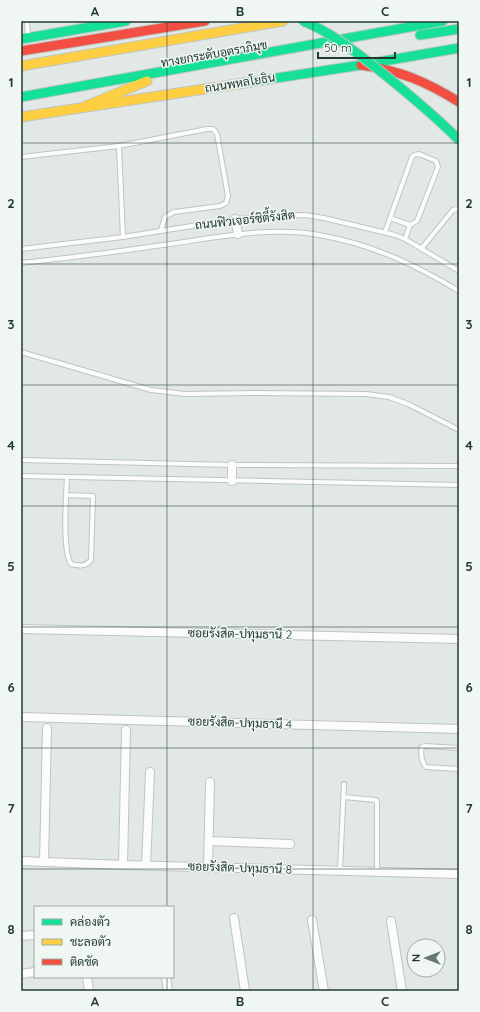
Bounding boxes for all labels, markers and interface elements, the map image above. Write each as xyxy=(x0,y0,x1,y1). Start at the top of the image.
text: A xyxy=(91,3,100,19)
text: B xyxy=(236,3,244,19)
text: C xyxy=(381,3,389,19)
scale bar xyxy=(318,34,395,60)
street label: ทางยกระดับอุตราภิมุข xyxy=(160,37,269,72)
text: 50 m xyxy=(324,40,352,55)
street label: ถนนพหลโยธิน xyxy=(204,69,277,95)
text: 1 xyxy=(8,74,14,90)
text: 1 xyxy=(466,74,472,90)
text: 2 xyxy=(7,195,15,211)
text: 2 xyxy=(465,195,473,211)
street label: ถนนฟิวเจอร์ซิตี้รังสิต xyxy=(194,204,296,232)
text: 3 xyxy=(8,316,15,332)
text: 3 xyxy=(466,316,473,332)
text: 4 xyxy=(7,437,15,453)
text: 4 xyxy=(465,437,473,453)
text: 5 xyxy=(7,558,15,574)
text: 5 xyxy=(465,558,473,574)
street label: ซอยรังสิต-ปทุมธานี 2 xyxy=(188,625,293,644)
text: 6 xyxy=(7,679,15,695)
text: 6 xyxy=(465,679,473,695)
street label: ซอยรังสิต-ปทุมธานี 4 xyxy=(188,713,292,734)
text: 7 xyxy=(7,800,15,816)
text: 7 xyxy=(465,800,473,816)
street label: ซอยรังสิต-ปทุมธานี 8 xyxy=(188,858,292,879)
legend xyxy=(34,906,174,978)
text: คล่องตัว xyxy=(70,914,110,929)
text: 8 xyxy=(7,921,15,937)
text: 8 xyxy=(465,921,473,937)
text: ชะลอตัว xyxy=(70,934,111,949)
north arrow xyxy=(406,938,446,978)
text: ติดขัด xyxy=(70,954,99,969)
text: N xyxy=(409,954,423,962)
text: A xyxy=(91,993,100,1009)
text: B xyxy=(236,993,244,1009)
text: C xyxy=(381,993,389,1009)

